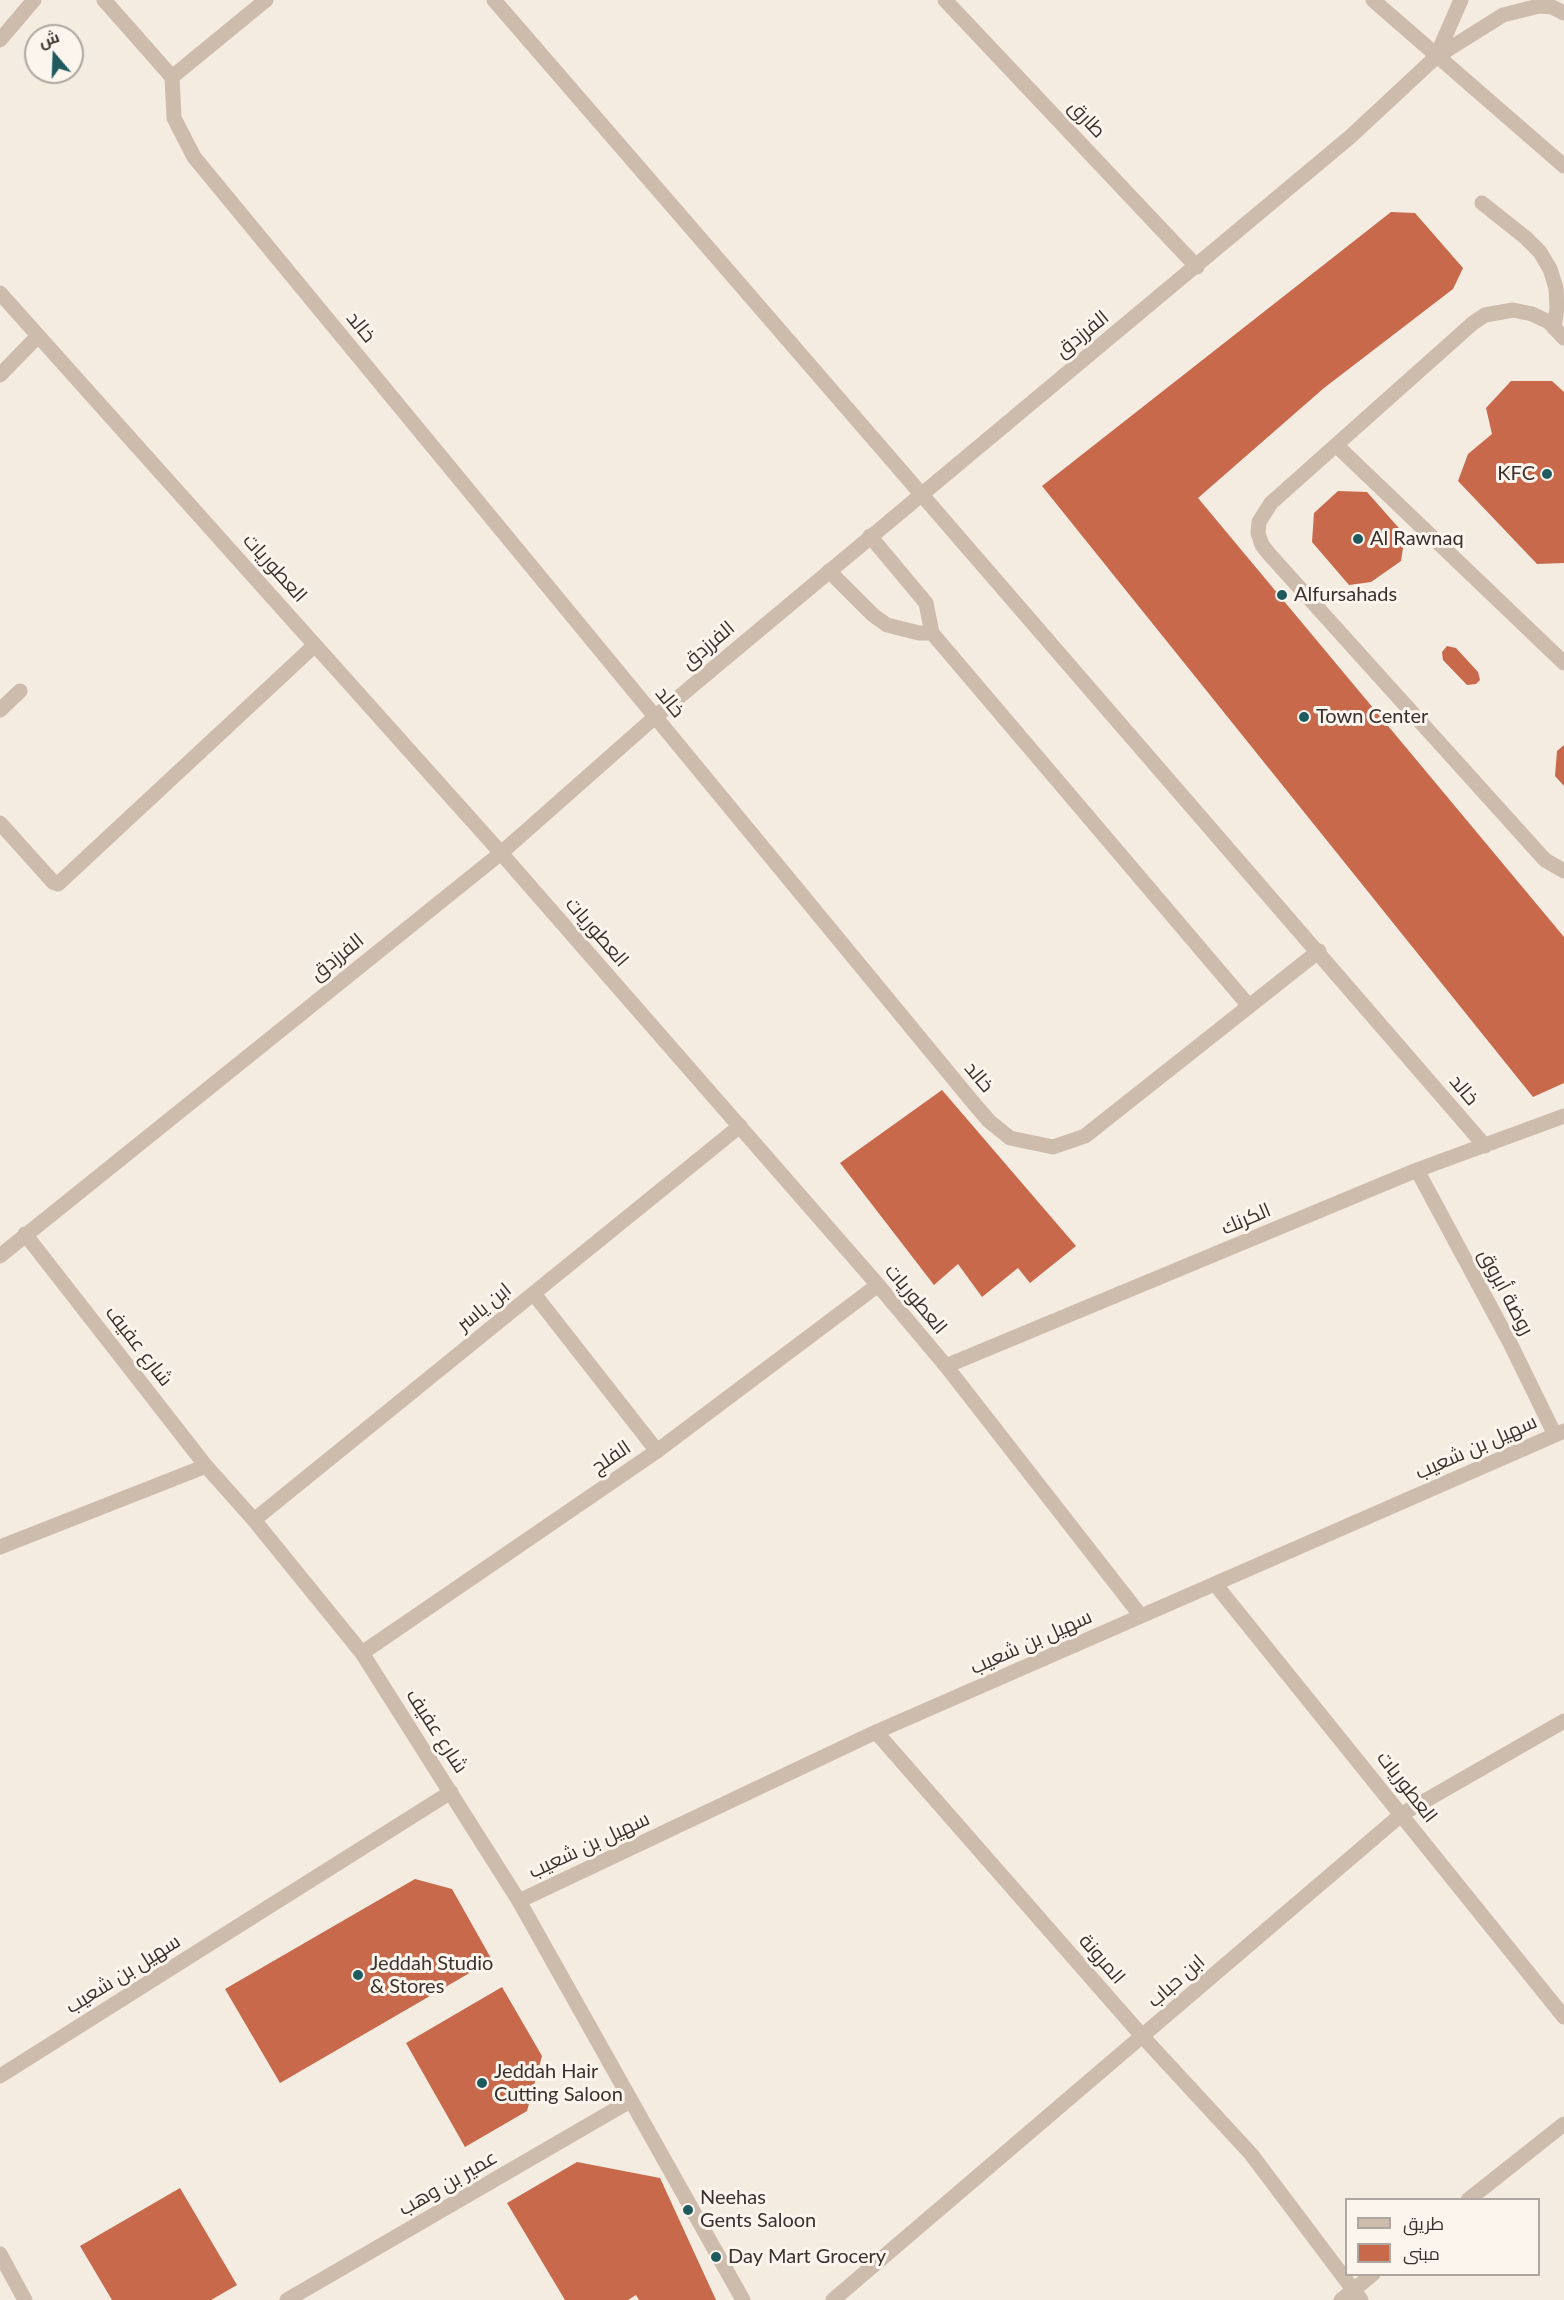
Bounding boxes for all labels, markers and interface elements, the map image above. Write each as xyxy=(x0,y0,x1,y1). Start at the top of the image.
north arrow xyxy=(24,24,84,84)
text: ش xyxy=(36,26,61,51)
street label: طارق xyxy=(1063,95,1111,143)
street label: الفرزدق xyxy=(1050,305,1114,363)
street label: خالد xyxy=(341,307,381,347)
place label: KFC xyxy=(1497,462,1535,486)
marker: KFC xyxy=(1540,467,1554,481)
place label: Al Rawnaq xyxy=(1370,527,1464,551)
street label: العطوريات xyxy=(238,529,312,607)
marker: Al Rawnaq xyxy=(1351,532,1365,546)
place label: Alfursahads xyxy=(1294,583,1397,607)
marker: Alfursahads xyxy=(1275,588,1289,602)
street label: الفرزدق xyxy=(677,616,739,674)
street label: خالد xyxy=(650,682,690,722)
place label: Town Center xyxy=(1316,705,1428,729)
marker: Town Center xyxy=(1297,710,1311,724)
street label: العطوريات xyxy=(560,892,634,972)
street label: الفرزدق xyxy=(305,928,369,986)
street label: خالد xyxy=(959,1057,999,1097)
street label: خالد xyxy=(1444,1070,1484,1110)
street label: الكرنك xyxy=(1218,1198,1274,1240)
street label: روضة أبروق xyxy=(1473,1245,1539,1339)
street label: العطوريات xyxy=(880,1259,952,1339)
street label: ابن ياسر xyxy=(452,1278,516,1336)
street label: شارع عفيف xyxy=(100,1301,178,1391)
street label: سهيل بن شعيب xyxy=(1411,1409,1541,1485)
street label: الفلج xyxy=(587,1435,635,1479)
street label: سهيل بن شعيب xyxy=(966,1604,1096,1680)
street label: شارع عفيف xyxy=(401,1684,473,1778)
street label: العطوريات xyxy=(1372,1746,1442,1828)
street label: سهيل بن شعيب xyxy=(525,1807,653,1883)
street label: سهيل بن شعيب xyxy=(61,1929,185,2019)
street label: المرونة xyxy=(1074,1929,1130,1989)
street label: ابن حباب xyxy=(1142,1949,1210,2013)
place label: Jeddah Studio & Stores xyxy=(370,1952,493,1999)
marker: Jeddah Studio & Stores xyxy=(351,1968,365,1982)
place label: Jeddah Hair Cutting Saloon xyxy=(494,2060,623,2107)
marker: Jeddah Hair Cutting Saloon xyxy=(475,2076,489,2090)
street label: عمير بن وهب xyxy=(394,2145,502,2221)
place label: Neehas Gents Saloon xyxy=(700,2186,816,2233)
legend xyxy=(1345,2198,1540,2276)
marker: Neehas Gents Saloon xyxy=(681,2203,695,2217)
text: طريق xyxy=(1403,2212,1444,2234)
text: مبنى xyxy=(1403,2242,1440,2264)
place label: Day Mart Grocery xyxy=(728,2245,886,2269)
marker: Day Mart Grocery xyxy=(709,2250,723,2264)

